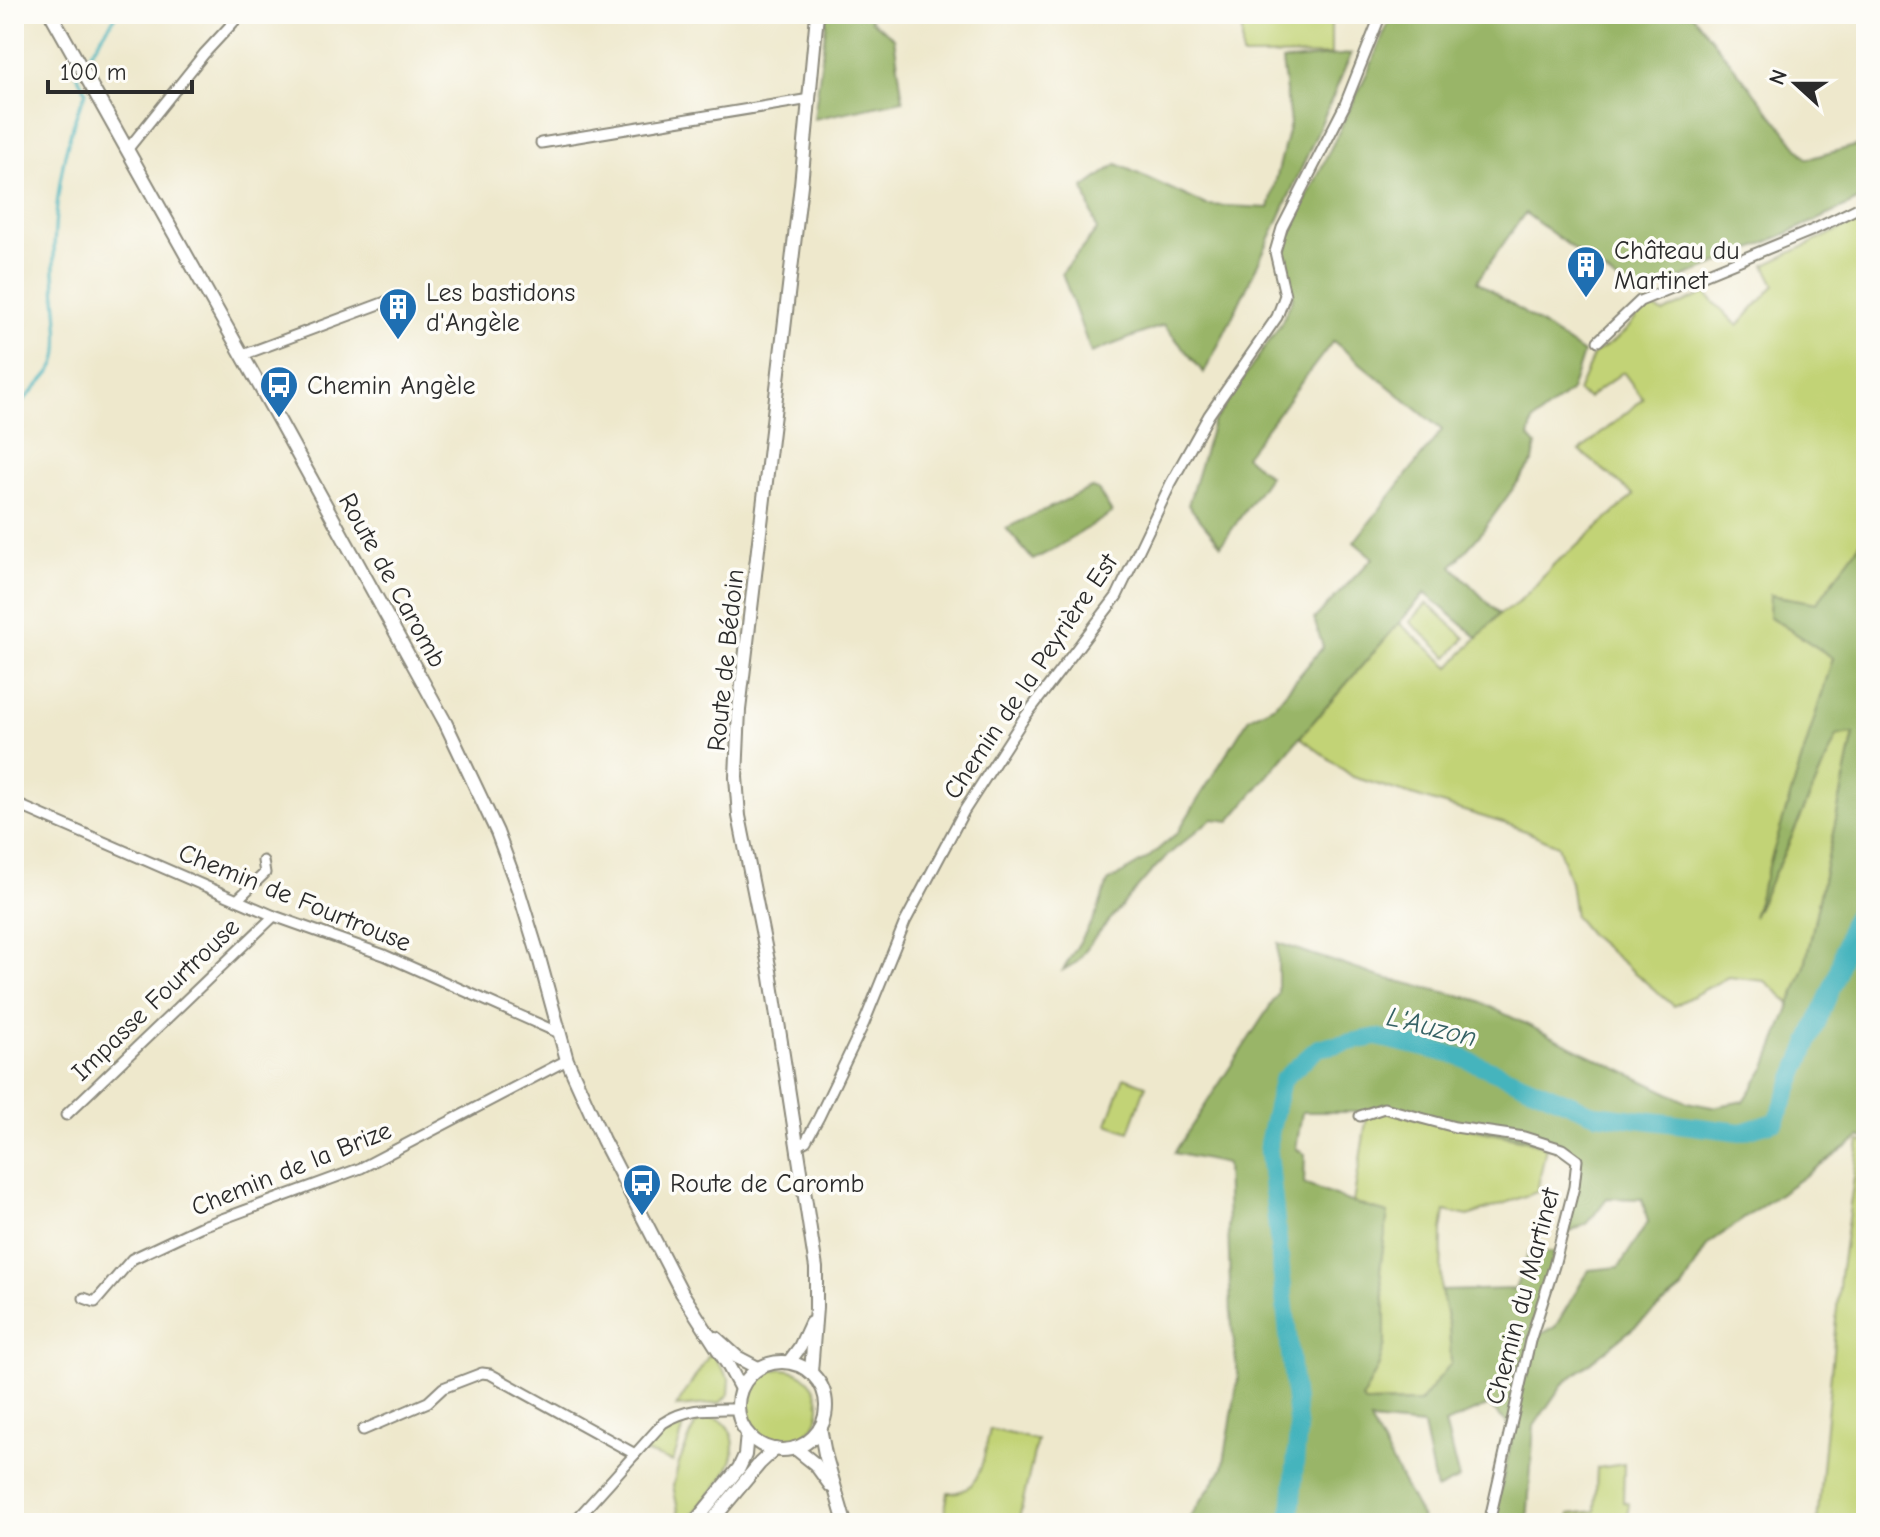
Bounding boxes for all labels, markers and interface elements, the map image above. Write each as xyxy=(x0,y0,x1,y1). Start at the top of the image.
scale bar xyxy=(48,44,192,94)
north arrow xyxy=(1756,44,1836,124)
text: 100 m xyxy=(60,58,127,86)
text: N xyxy=(1764,66,1793,89)
place label: Château du Martinet xyxy=(1614,236,1739,296)
building icon: Château du Martinet xyxy=(1565,244,1607,299)
place label: Les bastidons d'Angèle xyxy=(426,278,575,338)
building icon: Les bastidons d'Angèle xyxy=(377,286,419,341)
bus stop icon: Chemin Angèle xyxy=(258,364,300,419)
place label: Chemin Angèle xyxy=(307,371,475,401)
street label: Route de Caromb xyxy=(332,488,452,673)
street label: Chemin de la Peyrière Est xyxy=(937,547,1125,805)
street label: Route de Bédoin xyxy=(702,567,750,753)
street label: Chemin de Fourtrouse xyxy=(174,838,415,958)
street label: Impasse Fourtrouse xyxy=(66,912,246,1087)
water label: L'Auzon xyxy=(1383,1000,1480,1054)
street label: Chemin de la Brize xyxy=(187,1115,396,1223)
bus stop icon: Route de Caromb xyxy=(621,1162,663,1217)
place label: Route de Caromb xyxy=(670,1169,865,1199)
street label: Chemin du Martinet xyxy=(1480,1183,1567,1408)

